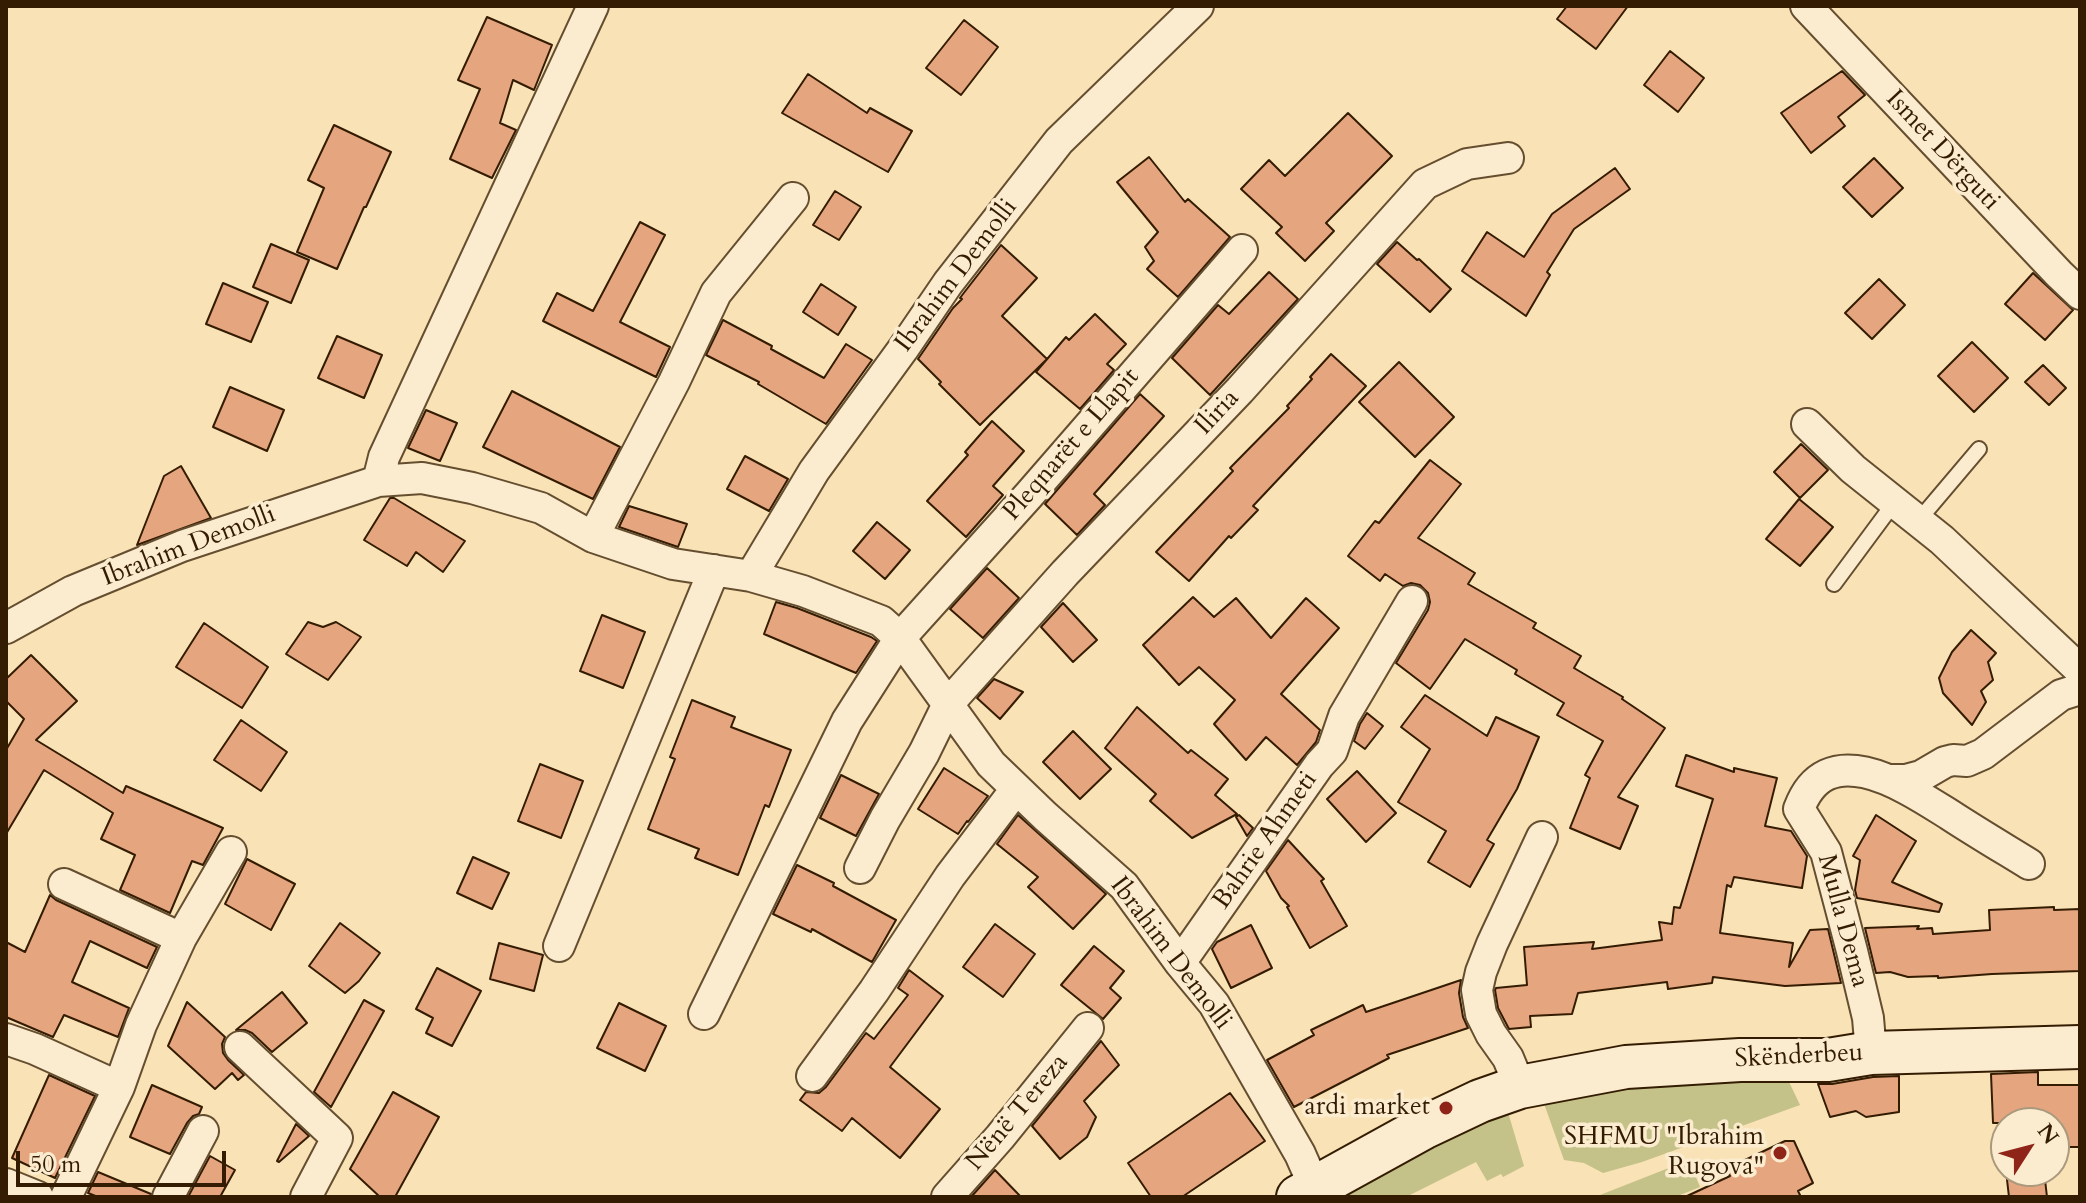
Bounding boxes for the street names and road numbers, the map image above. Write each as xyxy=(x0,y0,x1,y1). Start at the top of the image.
street label: Ismet Dërguti xyxy=(1878,84,2006,218)
street label: Ibrahim Demolli xyxy=(889,193,1025,359)
street label: Pleqnarët e Llapit xyxy=(997,362,1147,528)
street label: Iliria xyxy=(1189,384,1247,442)
street label: Ibrahim Demolli xyxy=(98,500,280,594)
street label: Bahrie Ahmeti xyxy=(1207,766,1325,916)
street label: Mulla Dema xyxy=(1809,851,1875,991)
street label: Ibrahim Demolli xyxy=(1102,871,1238,1037)
street label: Skënderbeu xyxy=(1734,1038,1864,1076)
street label: Nënë Tereza xyxy=(960,1048,1076,1178)

